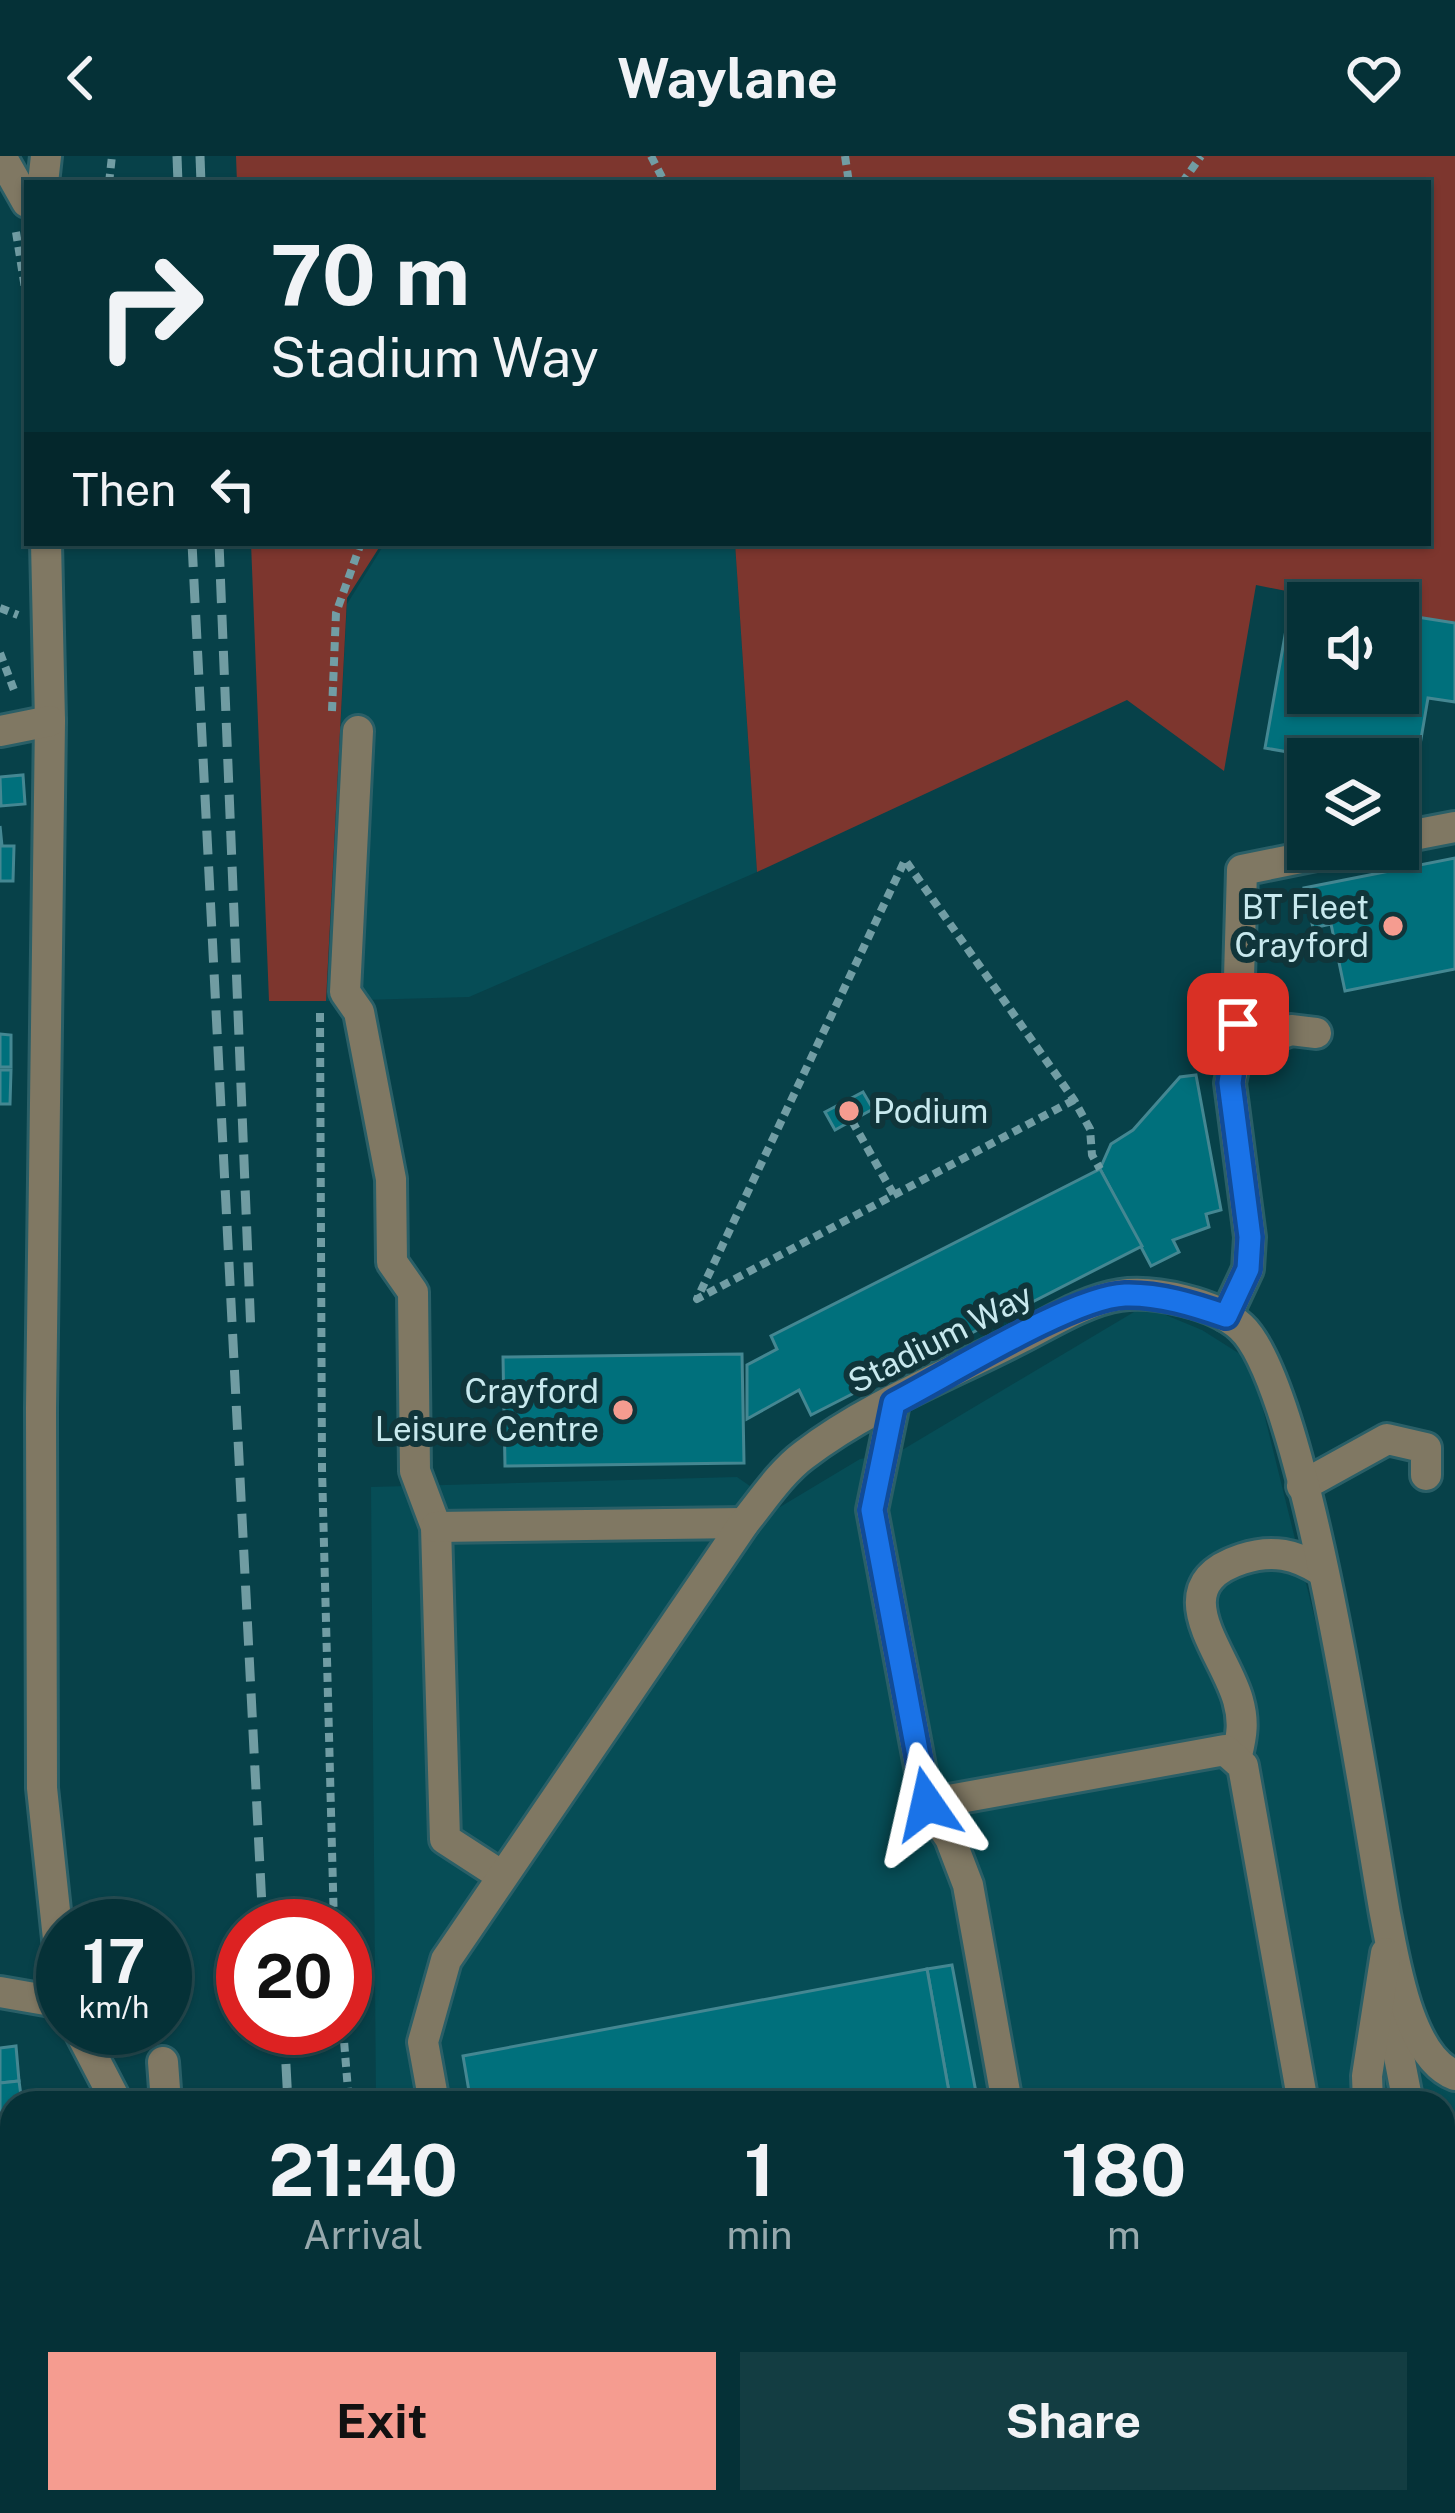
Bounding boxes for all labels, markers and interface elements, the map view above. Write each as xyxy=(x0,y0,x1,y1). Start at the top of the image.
icon: back xyxy=(48,45,114,111)
icon: heart xyxy=(1341,45,1407,111)
text: Waylane xyxy=(617,47,838,110)
text: 70 m xyxy=(270,225,470,324)
icon: right xyxy=(72,228,228,384)
text: Stadium Way xyxy=(270,326,599,389)
icon: left xyxy=(200,456,266,522)
text: Then xyxy=(72,463,176,516)
map controls xyxy=(1287,582,1419,870)
button: sound xyxy=(1287,582,1419,714)
button: layers xyxy=(1287,738,1419,870)
place label: BT Fleet Crayford xyxy=(1235,888,1369,964)
marker: BT Fleet Crayford xyxy=(1380,913,1406,939)
pin xyxy=(1187,973,1289,1075)
icon: arrive xyxy=(1205,991,1271,1057)
place label: Podium xyxy=(873,1092,988,1130)
marker: Podium xyxy=(836,1098,862,1124)
street label: Stadium Way xyxy=(842,1275,1038,1401)
place label: Crayford Leisure Centre xyxy=(375,1372,599,1448)
marker: Crayford Leisure Centre xyxy=(610,1397,636,1423)
position arrow xyxy=(864,1741,990,1867)
speed limit sign: 20 xyxy=(216,1899,372,2055)
text: 17 xyxy=(82,1926,146,1997)
text: km/h xyxy=(79,1989,149,2025)
text: 21:40 xyxy=(269,2128,458,2212)
text: 1 xyxy=(744,2128,775,2212)
text: 180 xyxy=(1061,2128,1186,2212)
text: Arrival xyxy=(303,2212,423,2258)
text: min xyxy=(726,2212,793,2258)
text: m xyxy=(1107,2212,1141,2258)
button: Exit xyxy=(48,2352,716,2490)
button: Share xyxy=(740,2352,1407,2490)

